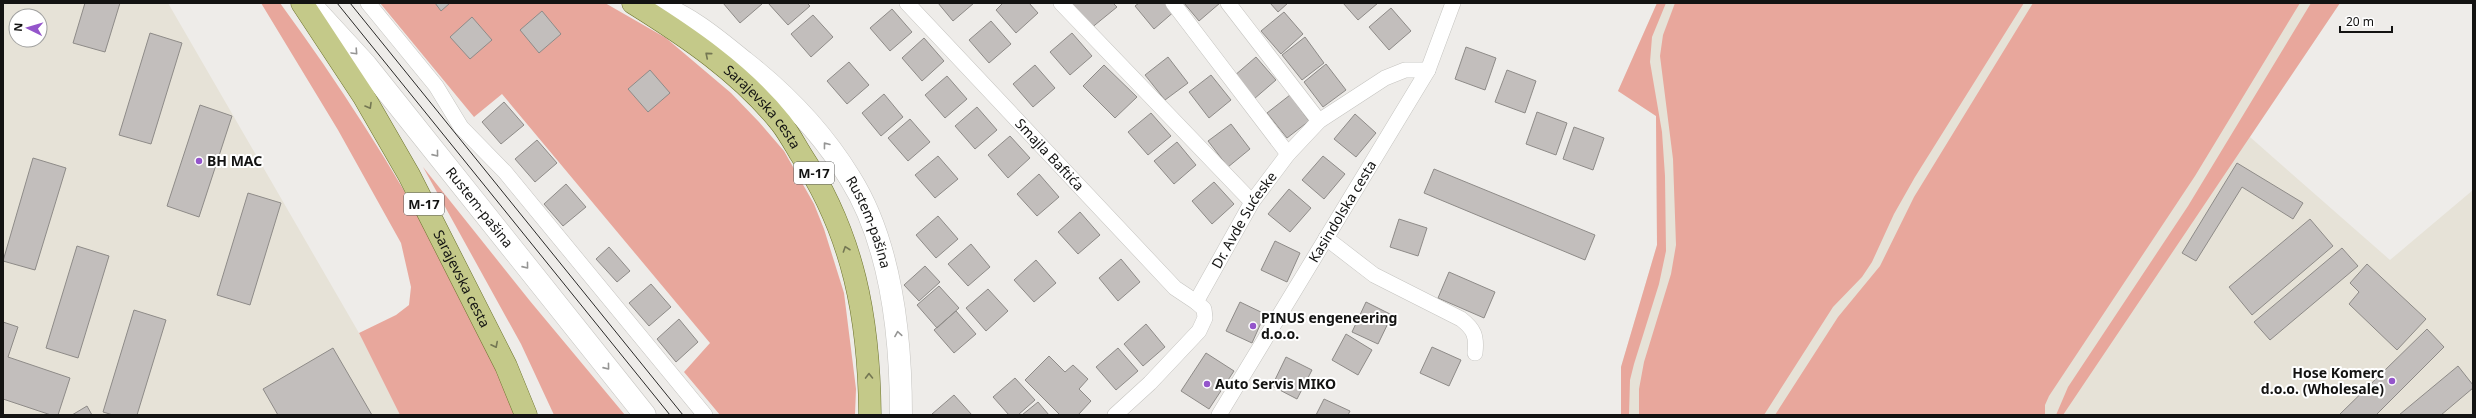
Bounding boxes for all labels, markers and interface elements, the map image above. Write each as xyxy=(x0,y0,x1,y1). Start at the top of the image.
north arrow xyxy=(8,8,48,48)
scale bar xyxy=(2340,8,2392,34)
text: 20 m xyxy=(2346,13,2374,30)
text: N xyxy=(10,22,25,32)
one-way arrow xyxy=(350,47,357,55)
one-way arrow xyxy=(706,52,713,59)
street label: Sarajevska cesta xyxy=(720,60,805,152)
one-way arrow xyxy=(365,102,372,109)
street label: Smajla Baftića xyxy=(1011,114,1088,194)
one-way arrow xyxy=(823,142,830,149)
one-way arrow xyxy=(431,149,438,156)
place label: BH MAC xyxy=(207,151,262,170)
marker: BH MAC xyxy=(194,156,204,166)
street label: Kasindolska cesta xyxy=(1304,157,1380,266)
road number: M-17 xyxy=(794,162,834,184)
street label: Rustem-pašina xyxy=(442,163,518,251)
street label: Dr. Avde Sućeske xyxy=(1207,167,1281,272)
street label: Rustem-pašina xyxy=(842,172,896,270)
road number: M-17 xyxy=(404,193,444,215)
street label: Sarajevska cesta xyxy=(429,226,495,331)
one-way arrow xyxy=(842,245,851,252)
one-way arrow xyxy=(521,262,528,269)
place label: PINUS engeneering d.o.o. xyxy=(1261,308,1397,343)
marker: PINUS engeneering d.o.o. xyxy=(1248,321,1258,331)
one-way arrow xyxy=(894,331,903,337)
one-way arrow xyxy=(490,340,498,348)
one-way arrow xyxy=(603,363,610,370)
place label: Hose Komerc d.o.o. (Wholesale) xyxy=(2261,363,2384,398)
one-way arrow xyxy=(865,373,873,379)
place label: Auto Servis MIKO xyxy=(1215,374,1336,393)
marker: Hose Komerc d.o.o. (Wholesale) xyxy=(2387,376,2397,386)
marker: Auto Servis MIKO xyxy=(1202,379,1212,389)

